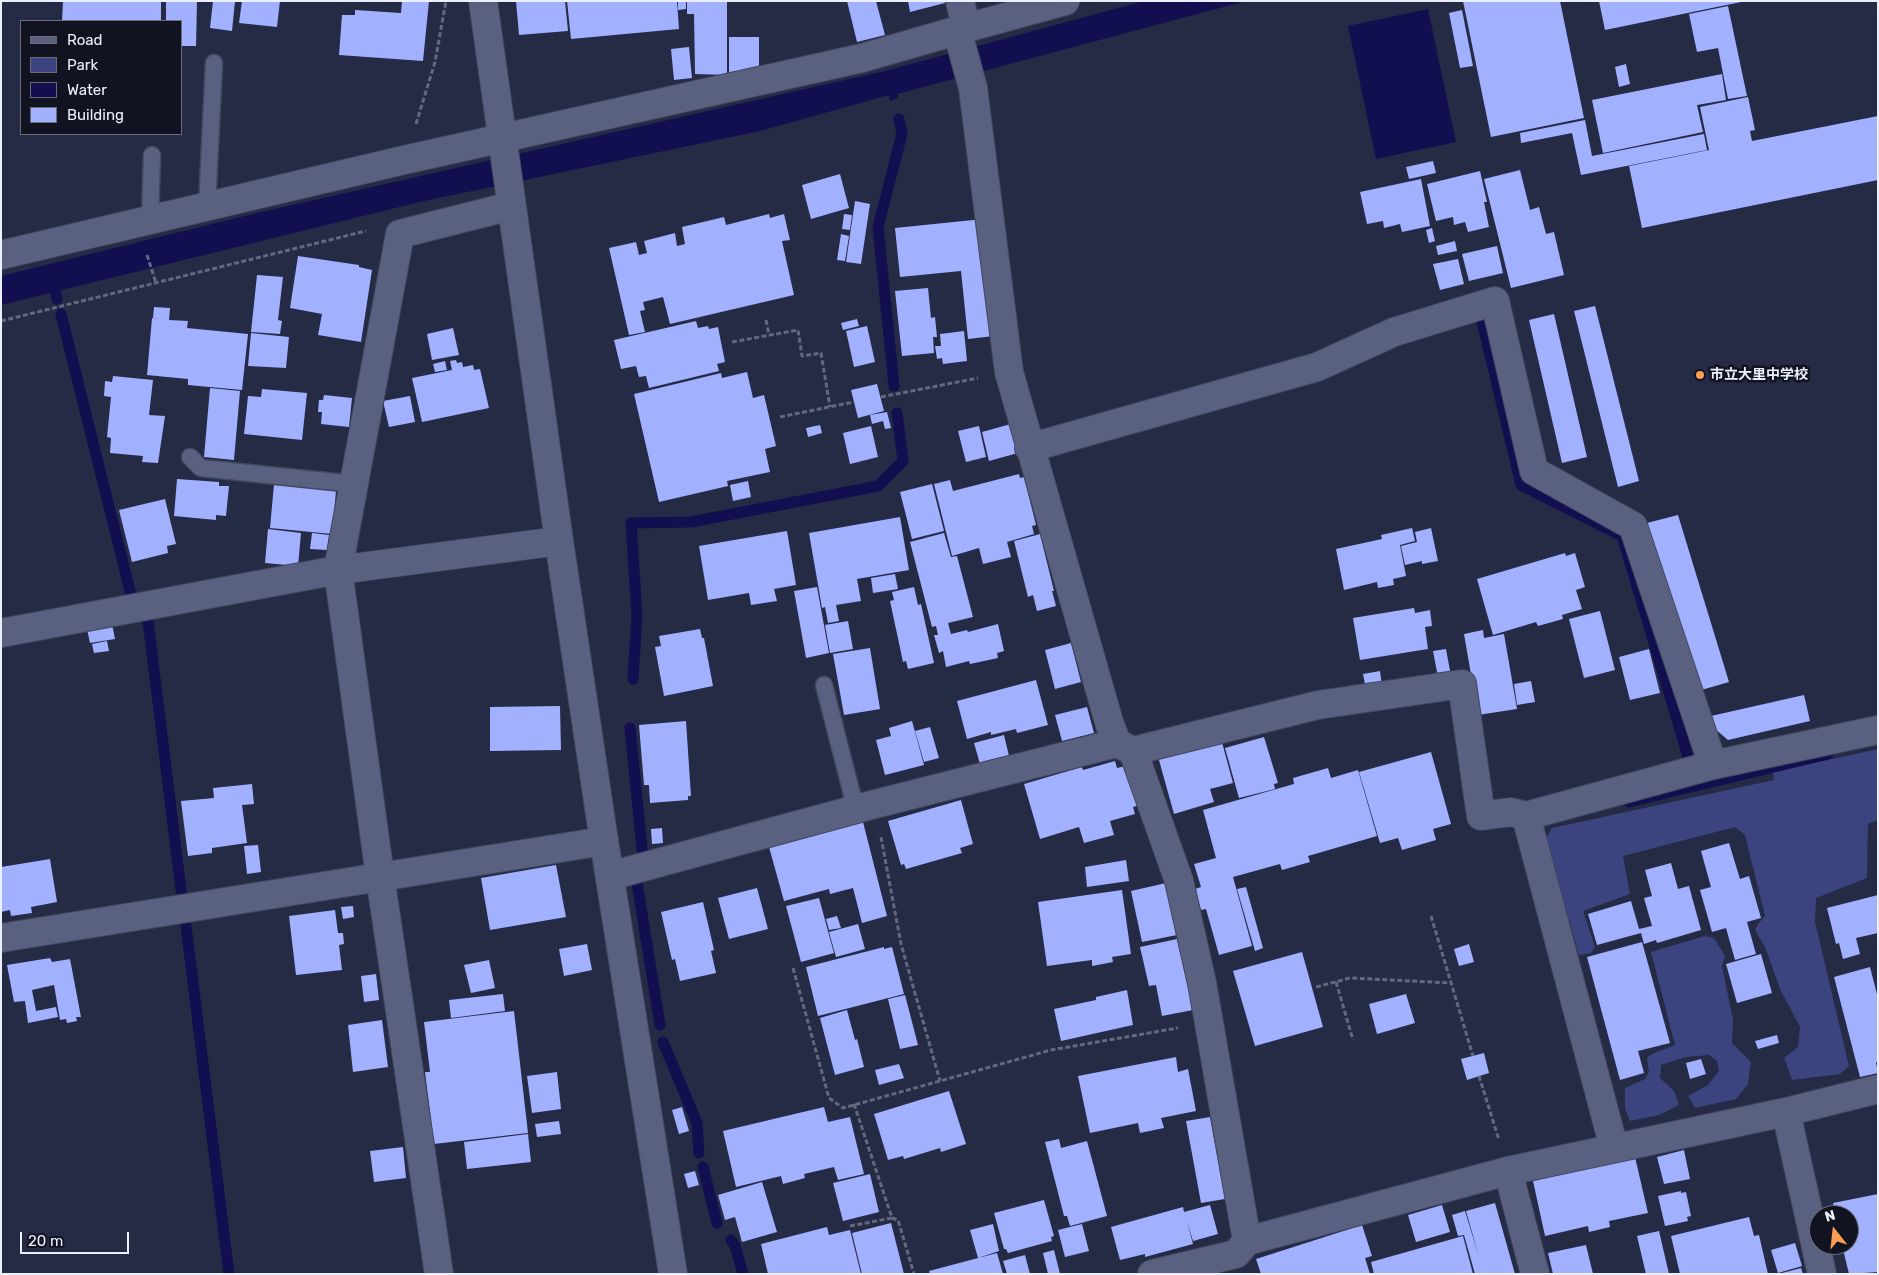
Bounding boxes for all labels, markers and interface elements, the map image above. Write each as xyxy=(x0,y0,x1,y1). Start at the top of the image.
legend xyxy=(20,20,182,135)
text: Road xyxy=(67,31,103,49)
text: Park xyxy=(67,56,98,74)
text: Water xyxy=(67,81,107,99)
text: Building xyxy=(67,106,124,124)
place label: 市立大里中学校 xyxy=(1710,367,1808,383)
marker: 市立大里中学校 xyxy=(1694,369,1706,381)
north arrow xyxy=(1809,1205,1859,1255)
text: N xyxy=(1823,1207,1837,1226)
scale bar xyxy=(22,1222,131,1254)
text: 20 m xyxy=(28,1232,63,1250)

